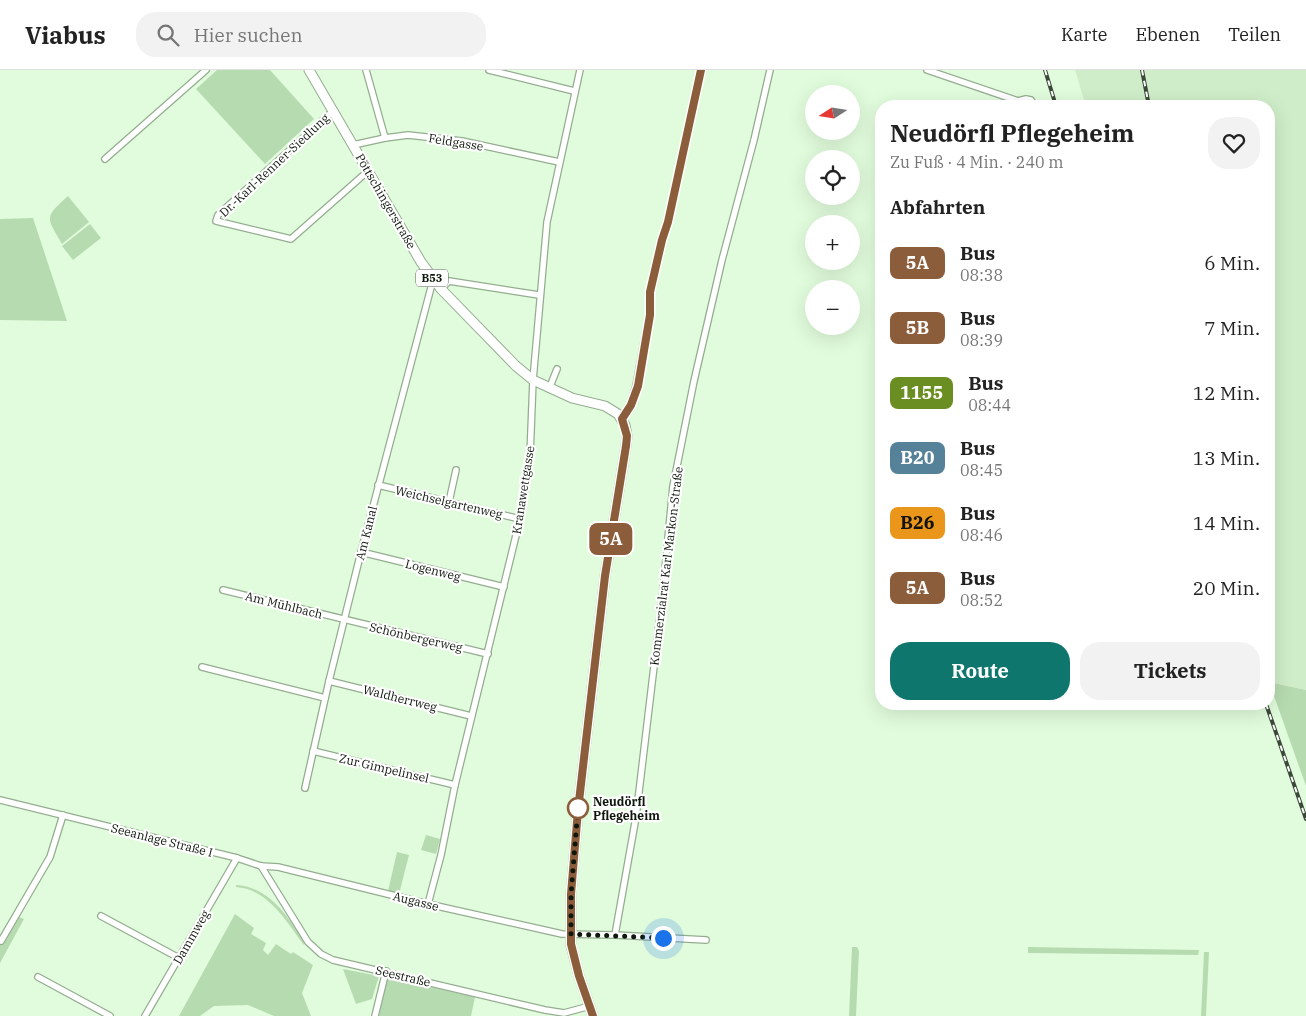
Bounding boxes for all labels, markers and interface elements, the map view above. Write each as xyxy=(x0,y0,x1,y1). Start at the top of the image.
search box xyxy=(136,12,486,57)
text: Viabus xyxy=(25,19,106,51)
icon: search xyxy=(154,21,182,49)
text: Hier suchen xyxy=(194,23,303,47)
text: Karte xyxy=(1061,23,1107,46)
text: Ebenen xyxy=(1135,23,1200,46)
text: Teilen xyxy=(1228,23,1281,46)
north arrow xyxy=(805,85,860,140)
map controls xyxy=(805,85,860,335)
street label: Dr.-Karl-Renner-Siedlung xyxy=(216,110,332,220)
text: Neudörfl Pflegeheim xyxy=(890,117,1134,149)
button: heart xyxy=(1208,117,1260,169)
street label: Feldgasse xyxy=(427,130,485,154)
button: locate xyxy=(805,150,860,205)
street label: Pöttschingerstraße xyxy=(353,151,419,251)
text: Zu Fuß · 4 Min. · 240 m xyxy=(890,152,1064,172)
text: Abfahrten xyxy=(890,195,985,219)
button: + xyxy=(805,215,860,270)
text: Bus xyxy=(960,241,995,265)
text: 5A xyxy=(906,251,929,274)
text: 6 Min. xyxy=(1204,251,1260,275)
text: 08:38 xyxy=(960,265,1003,285)
road number: B53 xyxy=(416,270,448,287)
button: − xyxy=(805,280,860,335)
text: Bus xyxy=(960,306,995,330)
text: 5B xyxy=(906,316,929,339)
text: 7 Min. xyxy=(1204,316,1260,340)
text: 08:39 xyxy=(960,330,1003,350)
text: Bus xyxy=(968,371,1003,395)
text: 1155 xyxy=(900,381,943,404)
text: 12 Min. xyxy=(1193,381,1260,405)
text: 08:44 xyxy=(968,395,1011,415)
text: Bus xyxy=(960,436,995,460)
street label: Kranawettgasse xyxy=(509,445,537,535)
text: B20 xyxy=(900,446,935,469)
text: 13 Min. xyxy=(1193,446,1260,470)
text: 08:45 xyxy=(960,460,1003,480)
street label: Kommerzialrat Karl Markon-Straße xyxy=(646,466,686,666)
street label: Weichselgartenweg xyxy=(394,482,505,522)
text: Bus xyxy=(960,501,995,525)
street label: Am Kanal xyxy=(352,504,380,562)
text: B26 xyxy=(900,511,935,534)
text: 14 Min. xyxy=(1193,511,1260,535)
line badge: 5A xyxy=(588,523,634,555)
text: 08:46 xyxy=(960,525,1003,545)
text: 5A xyxy=(599,527,623,550)
street label: Logenweg xyxy=(404,556,463,584)
text: Bus xyxy=(960,566,995,590)
text: 5A xyxy=(906,576,929,599)
text: 20 Min. xyxy=(1193,576,1260,600)
street label: Am Mühlbach xyxy=(244,588,325,622)
text: 08:52 xyxy=(960,590,1003,610)
street label: Schönbergerweg xyxy=(368,619,464,655)
button: Route xyxy=(890,642,1070,700)
button: Tickets xyxy=(1080,642,1260,700)
street label: Waldherrweg xyxy=(362,682,439,715)
street label: Zur Gimpelinsel xyxy=(338,750,431,786)
place label: Neudörfl Pflegeheim xyxy=(593,794,660,823)
marker: Neudörfl Pflegeheim xyxy=(567,797,589,819)
street label: Seeanlage Straße I xyxy=(110,820,214,860)
street label: Augasse xyxy=(392,888,440,914)
street label: Dammweg xyxy=(170,907,213,967)
your location xyxy=(651,926,676,951)
street label: Seestraße xyxy=(374,962,432,990)

